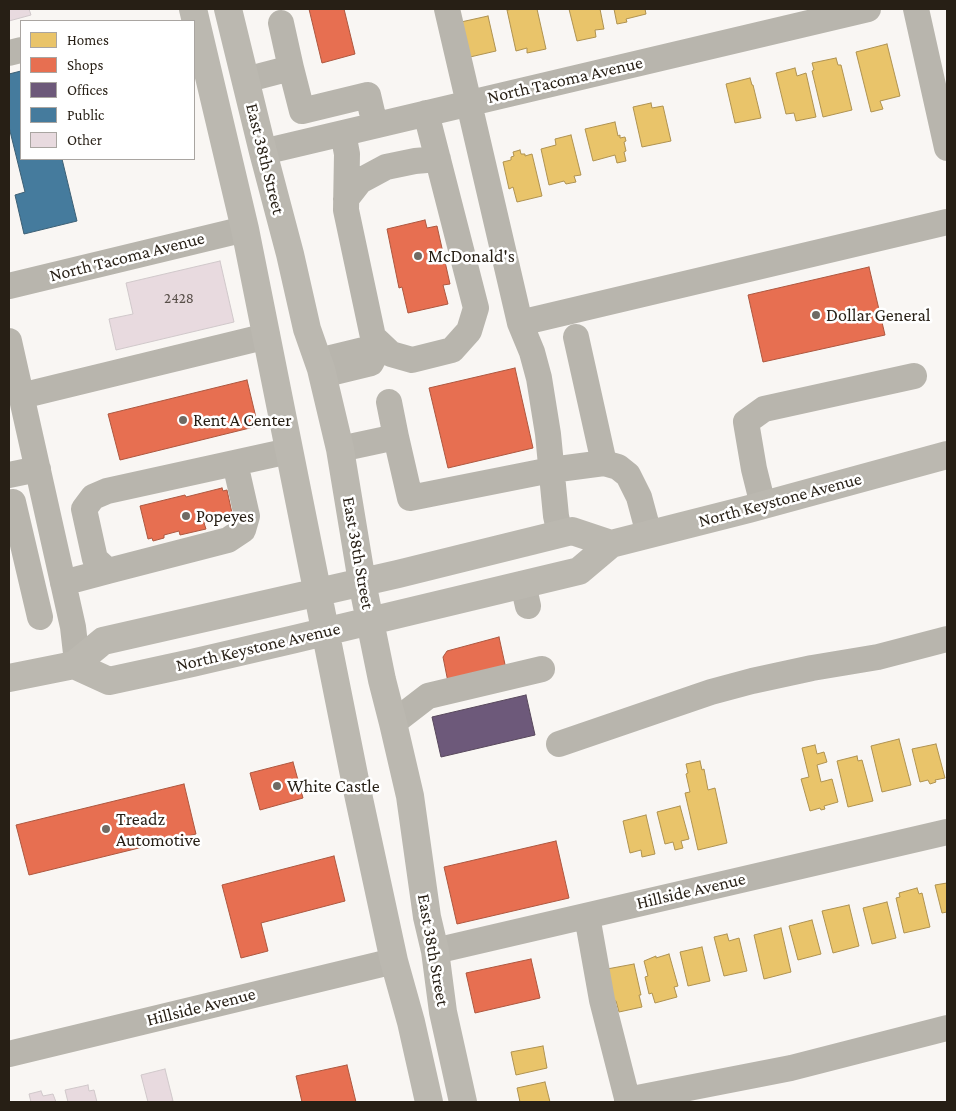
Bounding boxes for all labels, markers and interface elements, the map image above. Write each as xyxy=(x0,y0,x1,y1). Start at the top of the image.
legend xyxy=(20,20,195,160)
text: Homes xyxy=(67,32,109,48)
street label: North Tacoma Avenue xyxy=(485,52,645,108)
text: Shops xyxy=(67,57,103,73)
text: Offices xyxy=(67,82,108,98)
street label: East 38th Street xyxy=(241,101,289,217)
text: Public xyxy=(67,107,104,123)
text: Other xyxy=(67,132,102,148)
street label: North Tacoma Avenue xyxy=(47,227,207,287)
place label: McDonald's xyxy=(428,245,515,267)
marker: McDonald's xyxy=(412,250,424,262)
house number: 2428 xyxy=(164,289,194,307)
place label: Dollar General xyxy=(826,304,930,326)
marker: Dollar General xyxy=(810,309,822,321)
place label: Rent A Center xyxy=(193,409,292,431)
marker: Rent A Center xyxy=(177,414,189,426)
street label: North Keystone Avenue xyxy=(696,468,864,532)
street label: East 38th Street xyxy=(337,495,379,611)
place label: Popeyes xyxy=(196,505,254,527)
marker: Popeyes xyxy=(180,510,192,522)
street label: North Keystone Avenue xyxy=(174,618,342,676)
place label: White Castle xyxy=(287,775,380,797)
marker: White Castle xyxy=(271,780,283,792)
place label: Treadz Automotive xyxy=(116,808,200,851)
marker: Treadz Automotive xyxy=(100,823,112,835)
street label: Hillside Avenue xyxy=(634,868,748,914)
street label: East 38th Street xyxy=(412,892,454,1008)
street label: Hillside Avenue xyxy=(144,983,258,1031)

